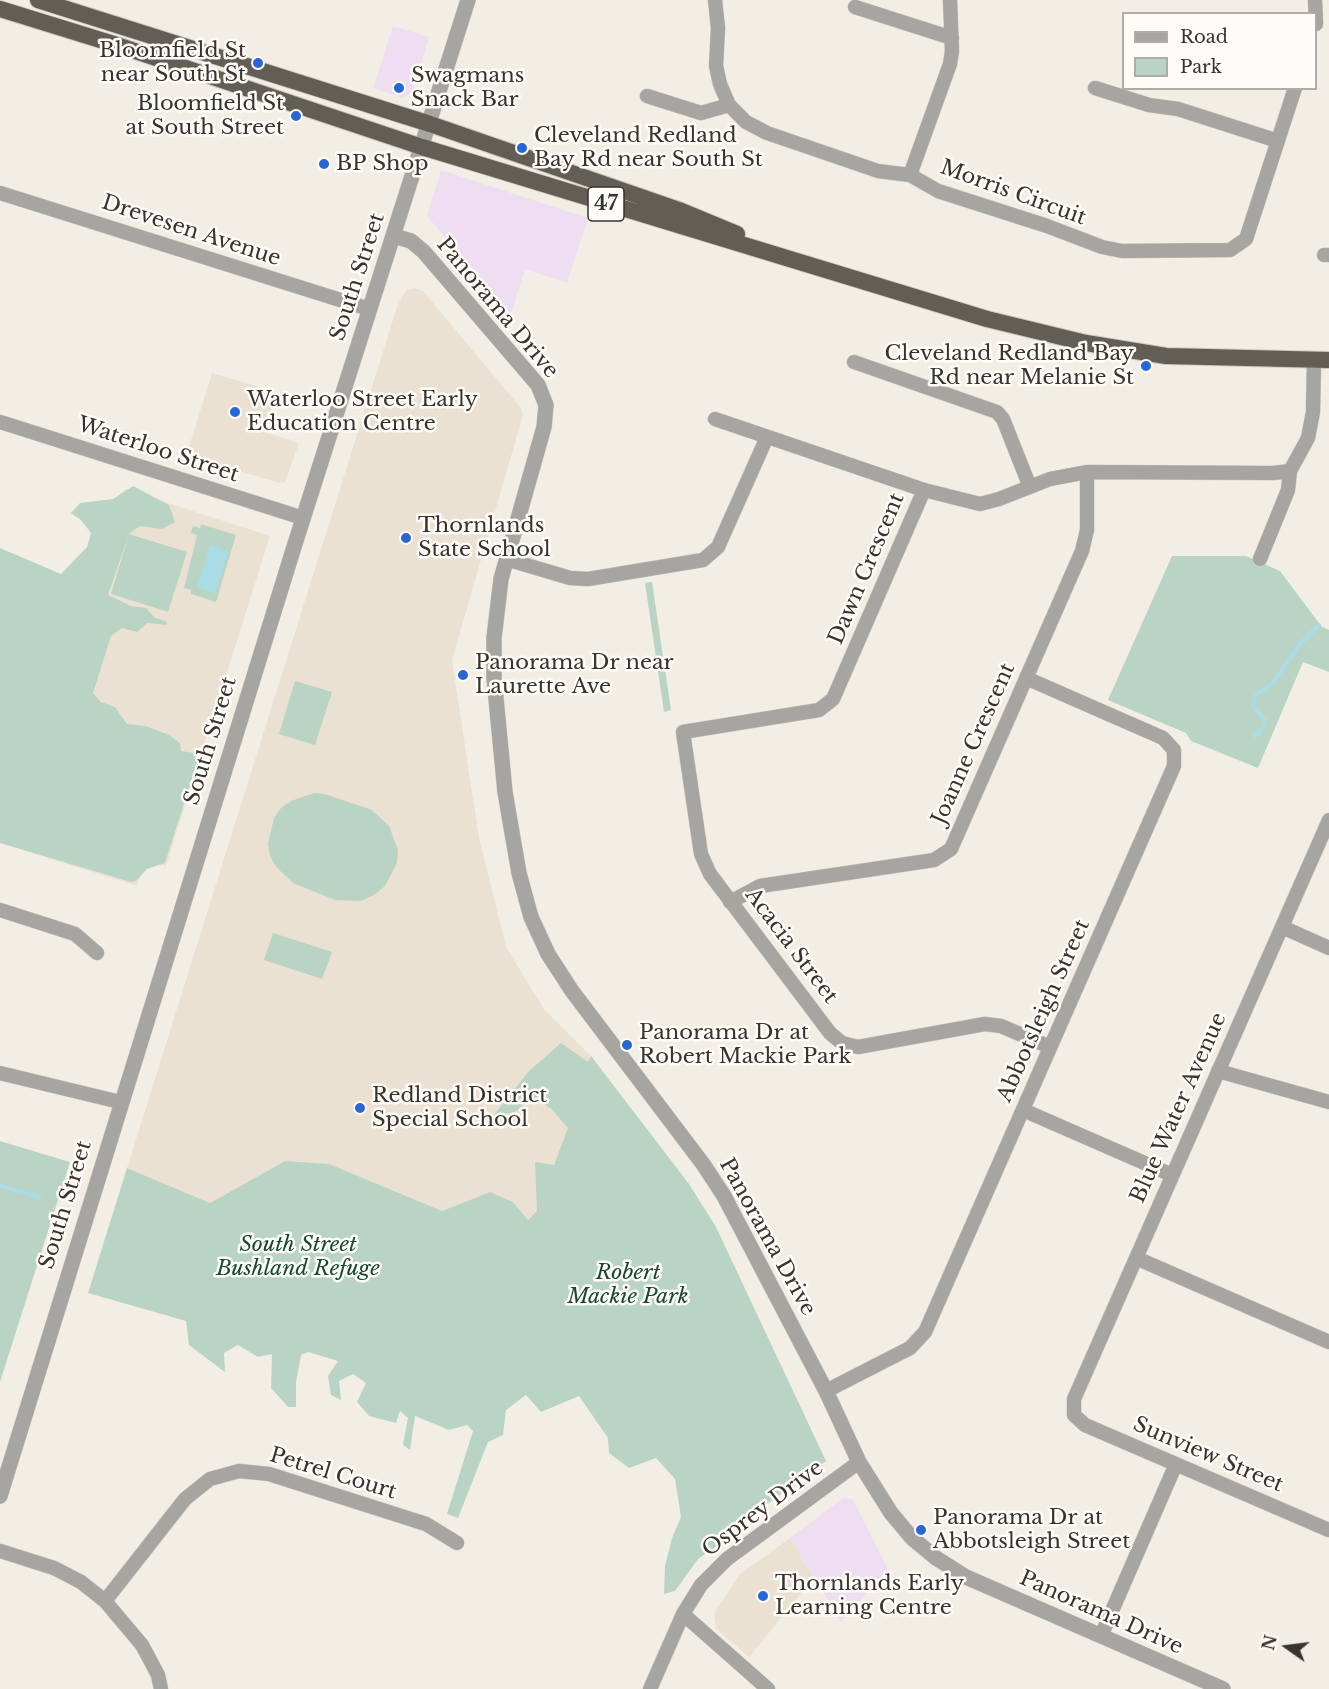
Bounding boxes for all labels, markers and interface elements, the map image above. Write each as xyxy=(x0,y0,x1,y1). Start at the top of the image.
legend xyxy=(1122,12,1317,90)
text: Road xyxy=(1180,26,1228,48)
place label: Bloomfield St near South St xyxy=(99,38,246,88)
marker: Bloomfield St near South St xyxy=(251,56,265,70)
text: Park xyxy=(1180,56,1222,78)
place label: Swagmans Snack Bar xyxy=(411,63,524,113)
marker: Swagmans Snack Bar xyxy=(392,81,406,95)
place label: Bloomfield St at South Street xyxy=(125,91,284,141)
marker: Bloomfield St at South Street xyxy=(289,109,303,123)
place label: Cleveland Redland Bay Rd near South St xyxy=(534,123,763,173)
marker: Cleveland Redland Bay Rd near South St xyxy=(515,141,529,155)
place label: BP Shop xyxy=(336,151,428,177)
street label: Morris Circuit xyxy=(937,155,1089,231)
marker: BP Shop xyxy=(317,157,331,171)
road number: 47 xyxy=(588,187,624,221)
street label: Drevesen Avenue xyxy=(98,190,284,272)
street label: South Street xyxy=(325,210,391,344)
street label: Panorama Drive xyxy=(431,233,563,383)
place label: Cleveland Redland Bay Rd near Melanie St xyxy=(885,341,1134,391)
marker: Cleveland Redland Bay Rd near Melanie St xyxy=(1139,359,1153,373)
place label: Waterloo Street Early Education Centre xyxy=(247,387,478,437)
marker: Waterloo Street Early Education Centre xyxy=(228,405,242,419)
street label: Waterloo Street xyxy=(74,412,242,488)
street label: Dawn Crescent xyxy=(824,490,910,648)
place label: Thornlands State School xyxy=(418,513,551,563)
marker: Thornlands State School xyxy=(399,531,413,545)
place label: Panorama Dr near Laurette Ave xyxy=(475,650,674,700)
street label: Joanne Crescent xyxy=(927,659,1021,829)
marker: Panorama Dr near Laurette Ave xyxy=(456,668,470,682)
street label: South Street xyxy=(180,674,242,808)
street label: Acacia Street xyxy=(739,883,843,1009)
street label: Abbotsleigh Street xyxy=(992,916,1096,1106)
street label: Blue Water Avenue xyxy=(1126,1009,1232,1207)
place label: Panorama Dr at Robert Mackie Park xyxy=(639,1020,852,1070)
marker: Panorama Dr at Robert Mackie Park xyxy=(620,1038,634,1052)
place label: Redland District Special School xyxy=(372,1083,547,1133)
marker: Redland District Special School xyxy=(353,1101,367,1115)
street label: South Street xyxy=(35,1138,97,1272)
street label: Panorama Drive xyxy=(713,1154,821,1320)
park label: South Street Bushland Refuge xyxy=(216,1232,380,1282)
park label: Robert Mackie Park xyxy=(567,1260,689,1310)
street label: Sunview Street xyxy=(1129,1412,1287,1498)
street label: Petrel Court xyxy=(267,1443,399,1505)
street label: Osprey Drive xyxy=(698,1455,828,1563)
place label: Panorama Dr at Abbotsleigh Street xyxy=(933,1505,1130,1555)
marker: Panorama Dr at Abbotsleigh Street xyxy=(914,1523,928,1537)
street label: Panorama Drive xyxy=(1016,1566,1186,1660)
place label: Thornlands Early Learning Centre xyxy=(775,1571,964,1621)
marker: Thornlands Early Learning Centre xyxy=(756,1589,770,1603)
north arrow xyxy=(1257,1617,1317,1677)
text: N xyxy=(1258,1633,1281,1652)

